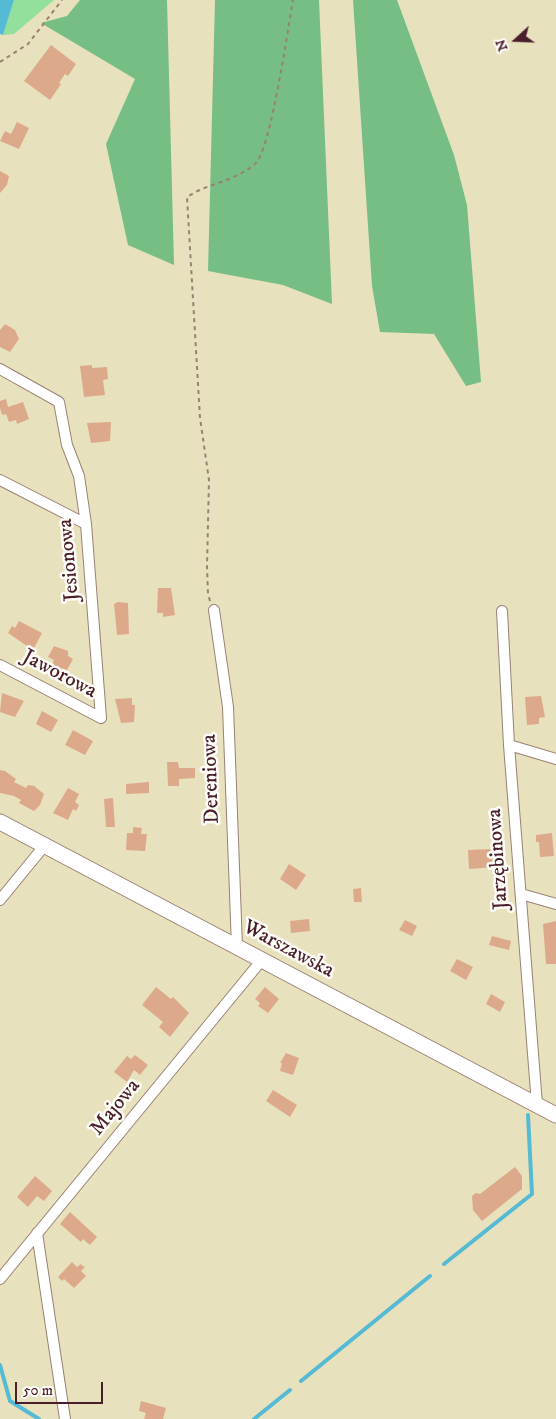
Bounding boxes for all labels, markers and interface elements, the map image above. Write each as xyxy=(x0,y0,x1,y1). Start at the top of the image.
north arrow xyxy=(491,15,541,65)
text: N xyxy=(491,37,512,54)
street label: Jesionowa xyxy=(54,518,86,602)
street label: Jaworowa xyxy=(17,645,101,705)
street label: Dereniowa xyxy=(198,734,226,824)
street label: Jarzębinowa xyxy=(483,808,515,910)
street label: Warszawska xyxy=(238,916,338,984)
street label: Majowa xyxy=(86,1075,146,1141)
scale bar xyxy=(18,1372,105,1404)
text: 50 m xyxy=(23,1381,53,1400)

